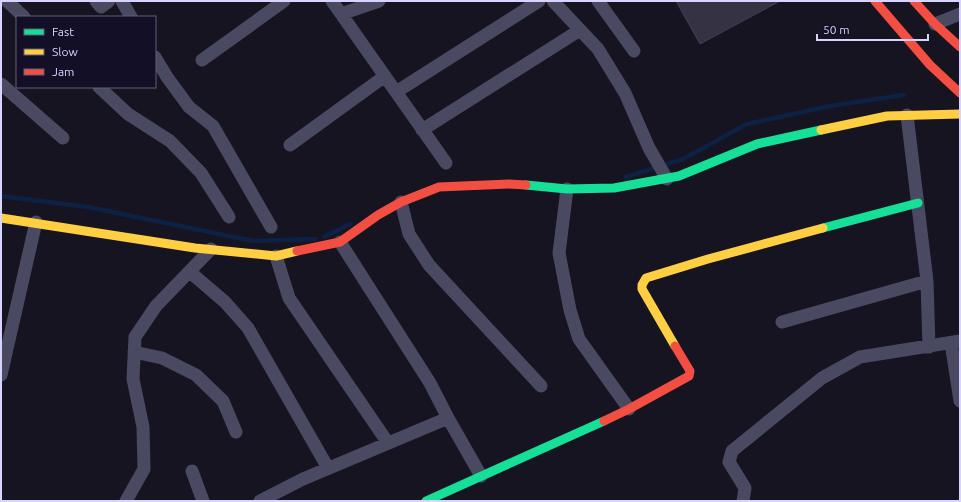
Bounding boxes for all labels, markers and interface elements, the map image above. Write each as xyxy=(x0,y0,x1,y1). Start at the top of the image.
legend xyxy=(16,16,156,88)
scale bar xyxy=(817,16,928,42)
text: 50 m xyxy=(823,23,850,36)
text: Fast xyxy=(52,25,74,38)
text: Slow xyxy=(52,45,78,58)
text: Jam xyxy=(52,65,74,78)

